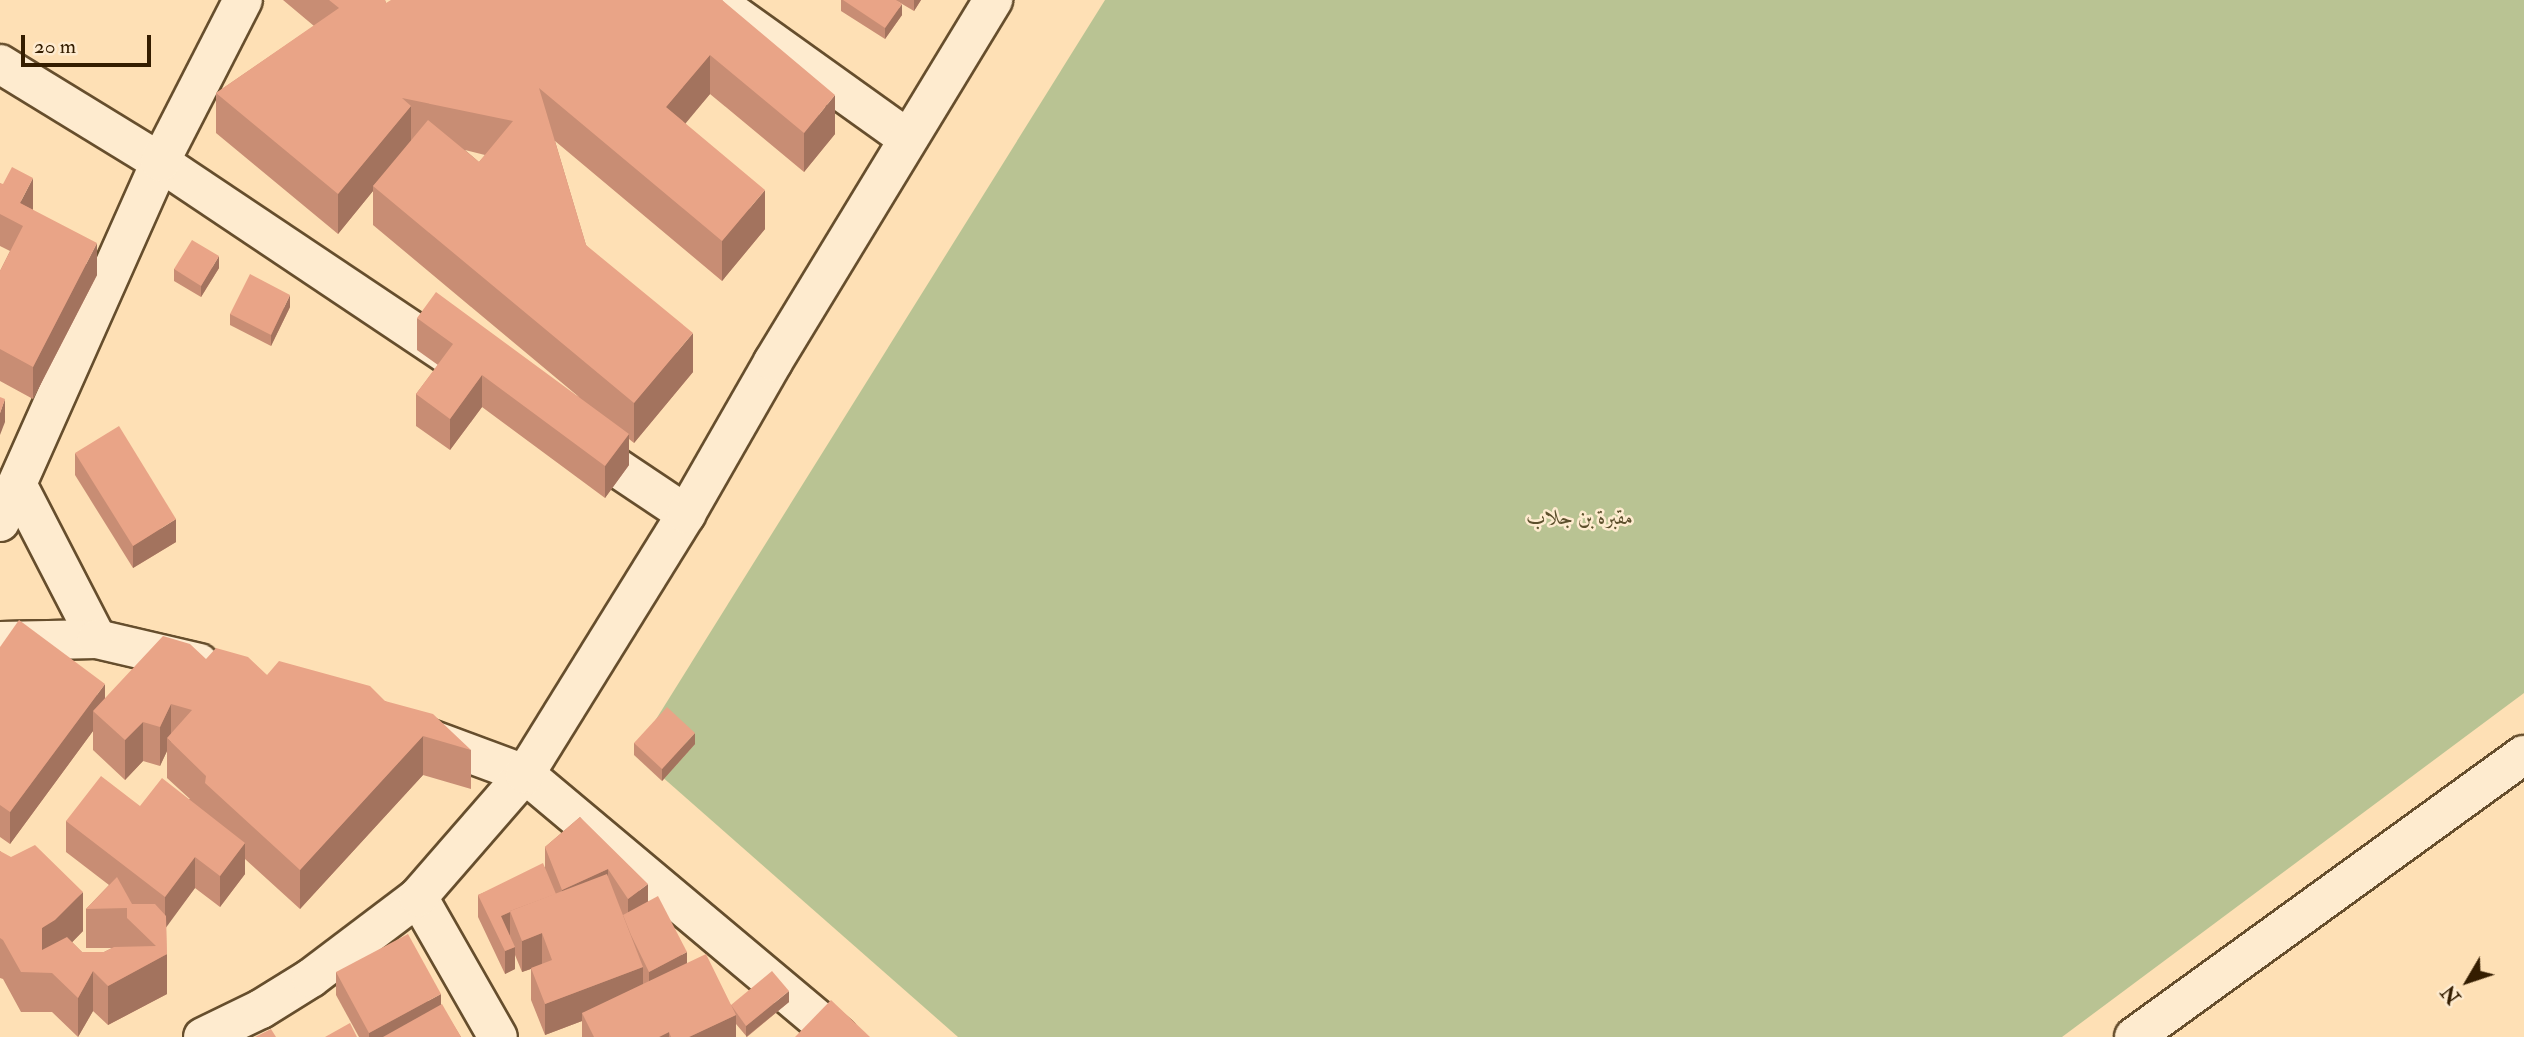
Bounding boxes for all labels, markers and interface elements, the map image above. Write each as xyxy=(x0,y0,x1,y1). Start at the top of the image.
scale bar xyxy=(24,21,154,65)
text: 20 m xyxy=(34,33,76,60)
park label: مقبرة بن جلاب xyxy=(1527,505,1633,531)
north arrow xyxy=(2433,946,2503,1016)
text: N xyxy=(2437,980,2466,1008)

